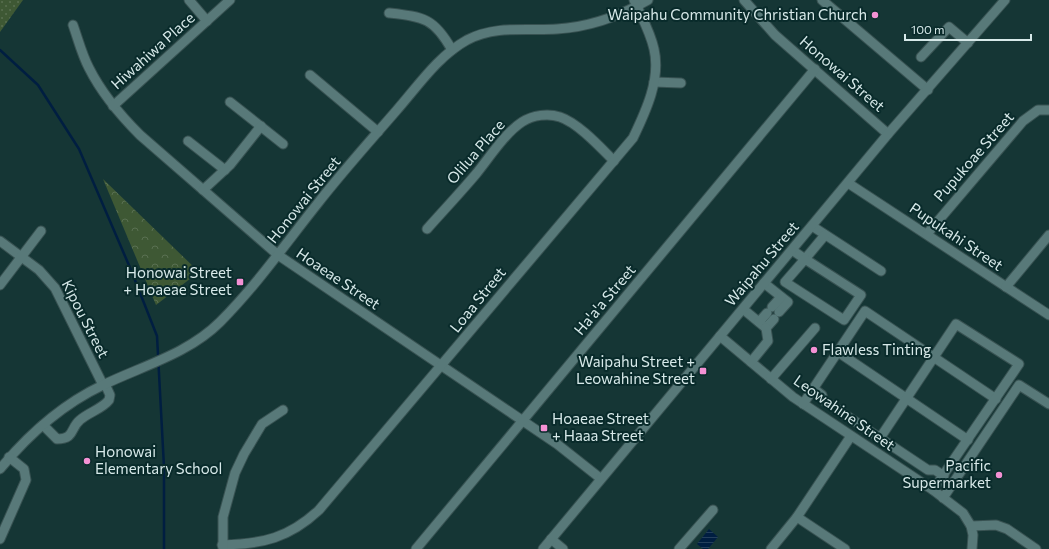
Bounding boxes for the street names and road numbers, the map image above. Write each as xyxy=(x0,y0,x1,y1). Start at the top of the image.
street label: Hiwahiwa Place xyxy=(107,8,198,92)
street label: Honowai Street xyxy=(797,32,889,115)
street label: Pupukoae Street xyxy=(929,108,1017,205)
street label: Olilua Place xyxy=(442,115,508,187)
street label: Honowai Street xyxy=(263,152,344,246)
street label: Pupukahi Street xyxy=(906,198,1007,274)
street label: Waipahu Street xyxy=(721,217,802,309)
street label: Hoaeae Street xyxy=(293,244,384,313)
street label: Ha'a'a Street xyxy=(570,261,639,338)
street label: Loaa Street xyxy=(446,263,509,336)
street label: Kipou Street xyxy=(58,276,113,361)
street label: Leowahine Street xyxy=(791,371,899,454)

